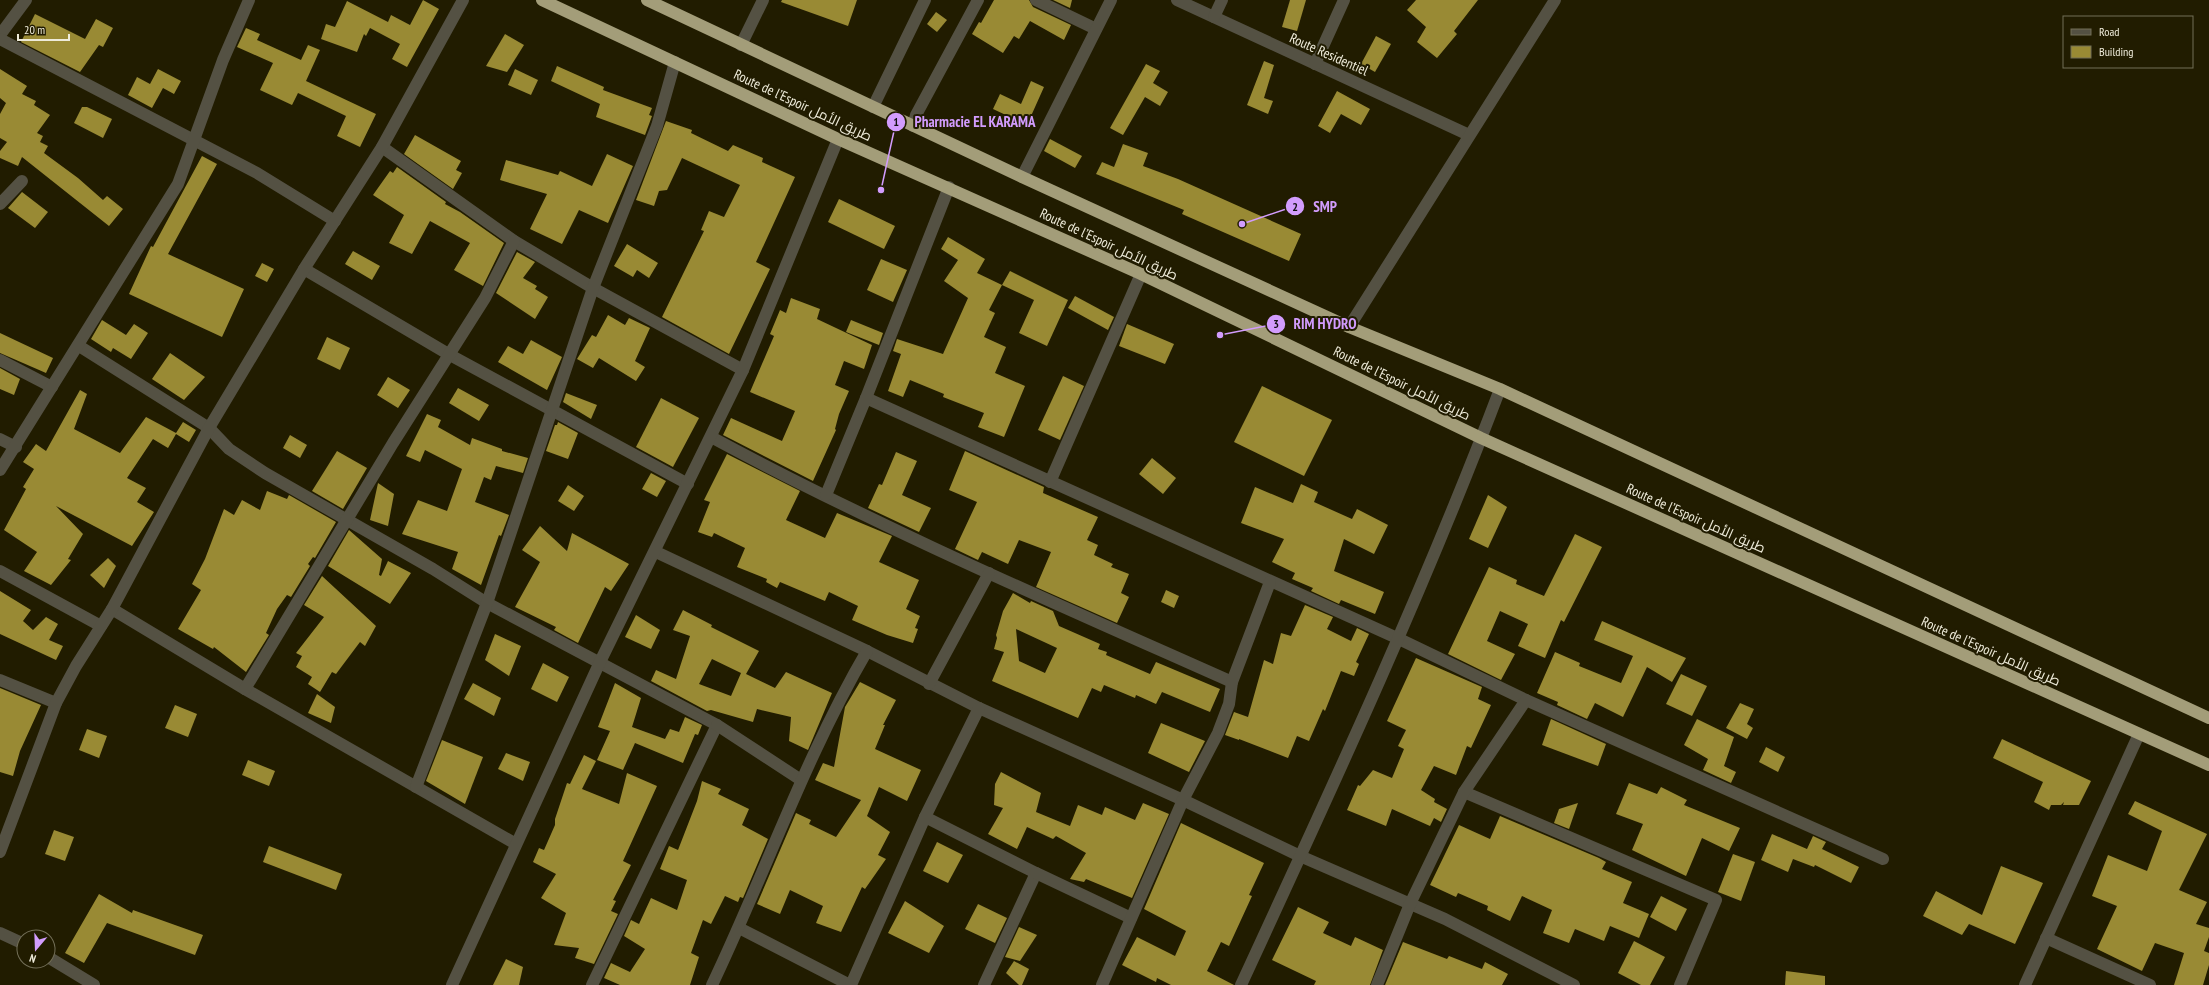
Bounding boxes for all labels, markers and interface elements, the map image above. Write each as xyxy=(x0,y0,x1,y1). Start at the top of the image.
scale bar xyxy=(18,16,69,42)
legend xyxy=(2063,16,2193,68)
text: 20 m xyxy=(24,22,45,37)
text: Road xyxy=(2099,24,2119,39)
street label: Route Residentiel xyxy=(1287,29,1372,80)
text: Building xyxy=(2099,44,2134,59)
street label: Route de l’Espoir طريق الأمل xyxy=(731,65,875,145)
callout: Pharmacie EL KARAMA xyxy=(886,108,1043,135)
text: Pharmacie EL KARAMA xyxy=(915,112,1036,131)
text: 1 xyxy=(893,114,899,129)
callout: SMP xyxy=(1285,193,1344,220)
text: SMP xyxy=(1313,197,1337,216)
text: 2 xyxy=(1292,199,1298,214)
street label: Route de l’Espoir طريق الأمل xyxy=(1037,204,1181,284)
callout: RIM HYDRO xyxy=(1266,311,1365,338)
text: RIM HYDRO xyxy=(1293,314,1357,333)
text: 3 xyxy=(1273,316,1279,331)
street label: Route de l’Espoir طريق الأمل xyxy=(1330,342,1474,424)
street label: Route de l’Espoir طريق الأمل xyxy=(1624,479,1768,557)
street label: Route de l’Espoir طريق الأمل xyxy=(1919,612,2063,690)
north arrow xyxy=(16,929,56,969)
text: N xyxy=(28,951,38,966)

